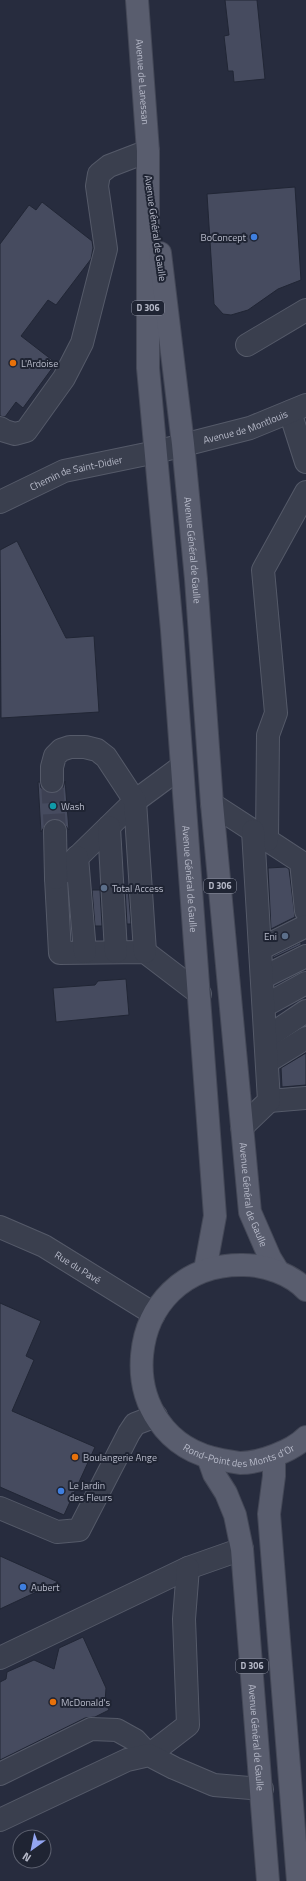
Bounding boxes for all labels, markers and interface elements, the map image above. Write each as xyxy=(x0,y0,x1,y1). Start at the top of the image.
street label: Avenue de Lanessan xyxy=(132,38,153,125)
street label: Avenue Général de Gaulle xyxy=(141,174,170,282)
place label: BoConcept xyxy=(200,230,246,245)
marker: BoConcept xyxy=(249,232,259,242)
road number: D 306 xyxy=(132,301,164,315)
place label: L'Ardoise xyxy=(21,356,58,371)
marker: L'Ardoise xyxy=(8,358,18,368)
street label: Avenue de Montlouis xyxy=(202,406,290,448)
street label: Chemin de Saint-Didier xyxy=(27,452,124,495)
street label: Avenue Général de Gaulle xyxy=(180,496,205,604)
place label: Wash xyxy=(61,799,85,814)
marker: Wash xyxy=(48,801,58,811)
street label: Avenue Général de Gaulle xyxy=(178,825,201,933)
road number: D 306 xyxy=(204,879,236,893)
place label: Total Access xyxy=(112,881,164,896)
marker: Total Access xyxy=(99,883,109,893)
place label: Eni xyxy=(264,929,277,944)
marker: Eni xyxy=(280,931,290,941)
street label: Avenue Général de Gaulle xyxy=(236,1142,271,1249)
street label: Rue du Pavé xyxy=(52,1247,104,1288)
street label: Rond-Point des Monts d'Or xyxy=(183,1437,297,1449)
text: Rond-Point des Monts d'Or xyxy=(180,1440,298,1471)
place label: Boulangerie Ange xyxy=(83,1450,157,1465)
marker: Boulangerie Ange xyxy=(70,1452,80,1462)
place label: Le Jardin des Fleurs xyxy=(69,1478,113,1505)
marker: Le Jardin des Fleurs xyxy=(56,1486,66,1496)
place label: Aubert xyxy=(31,1580,60,1595)
marker: Aubert xyxy=(18,1582,28,1592)
road number: D 306 xyxy=(236,1659,268,1673)
street label: Avenue Général de Gaulle xyxy=(245,1684,268,1791)
place label: McDonald's xyxy=(61,1695,110,1710)
marker: McDonald's xyxy=(48,1697,58,1707)
north arrow xyxy=(12,1829,52,1869)
text: N xyxy=(19,1849,34,1866)

